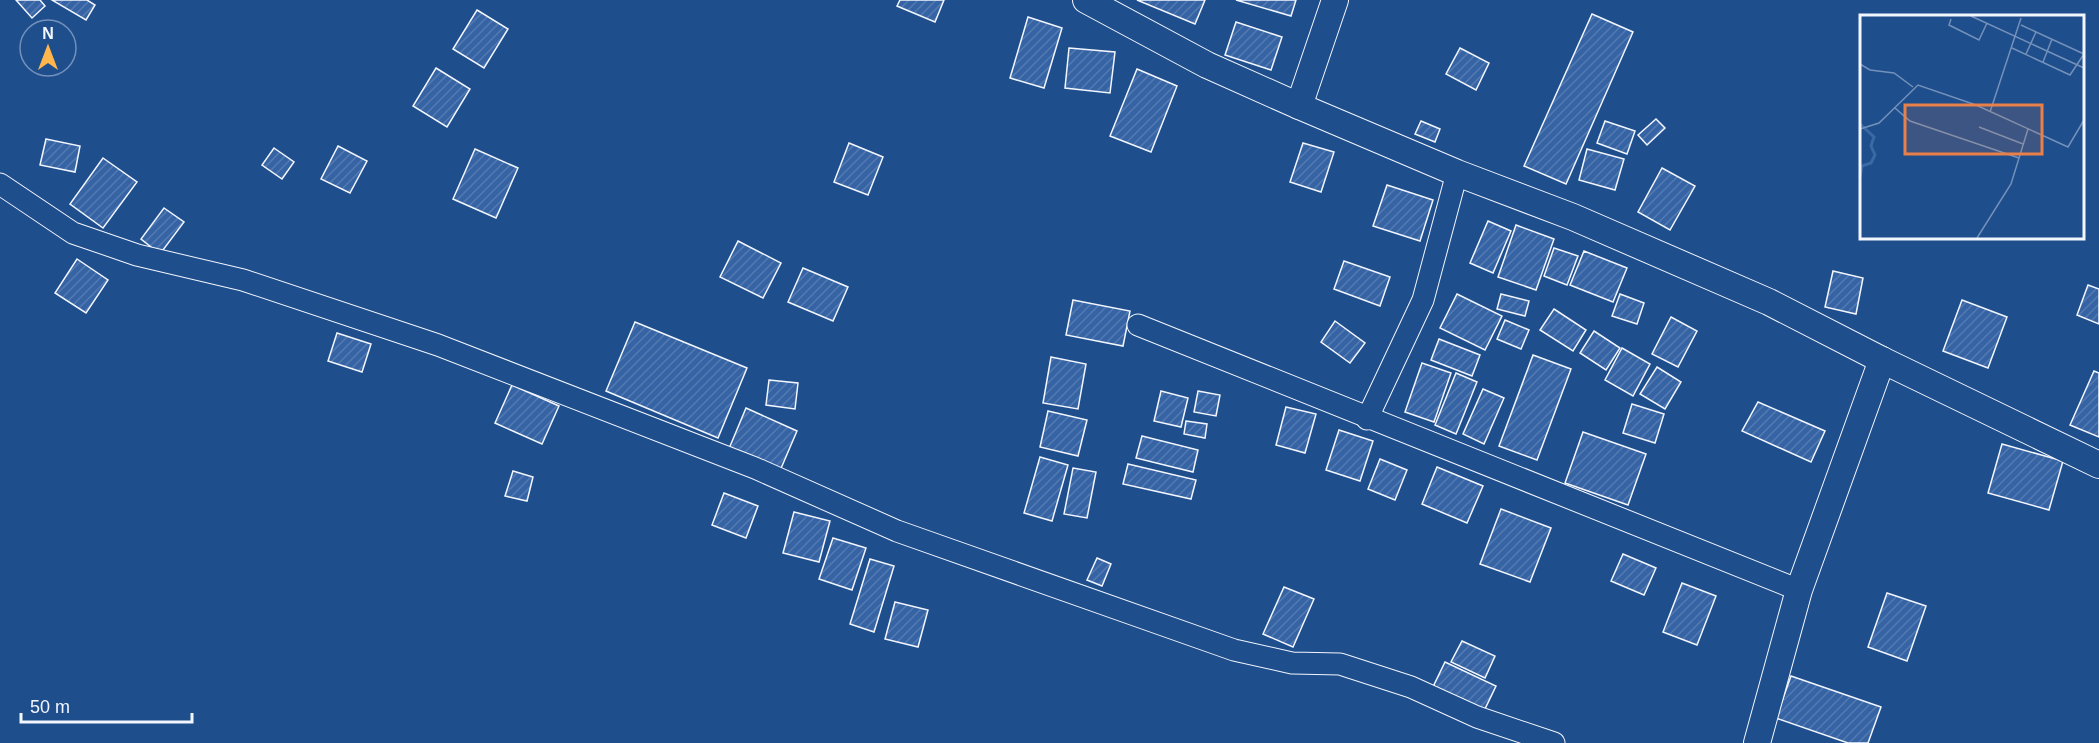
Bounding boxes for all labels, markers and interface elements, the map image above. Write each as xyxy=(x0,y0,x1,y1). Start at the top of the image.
inset map xyxy=(1860,15,2084,238)
north arrow xyxy=(18,18,78,78)
text: N xyxy=(42,25,54,42)
scale bar xyxy=(21,686,192,724)
text: 50 m xyxy=(30,697,70,717)

